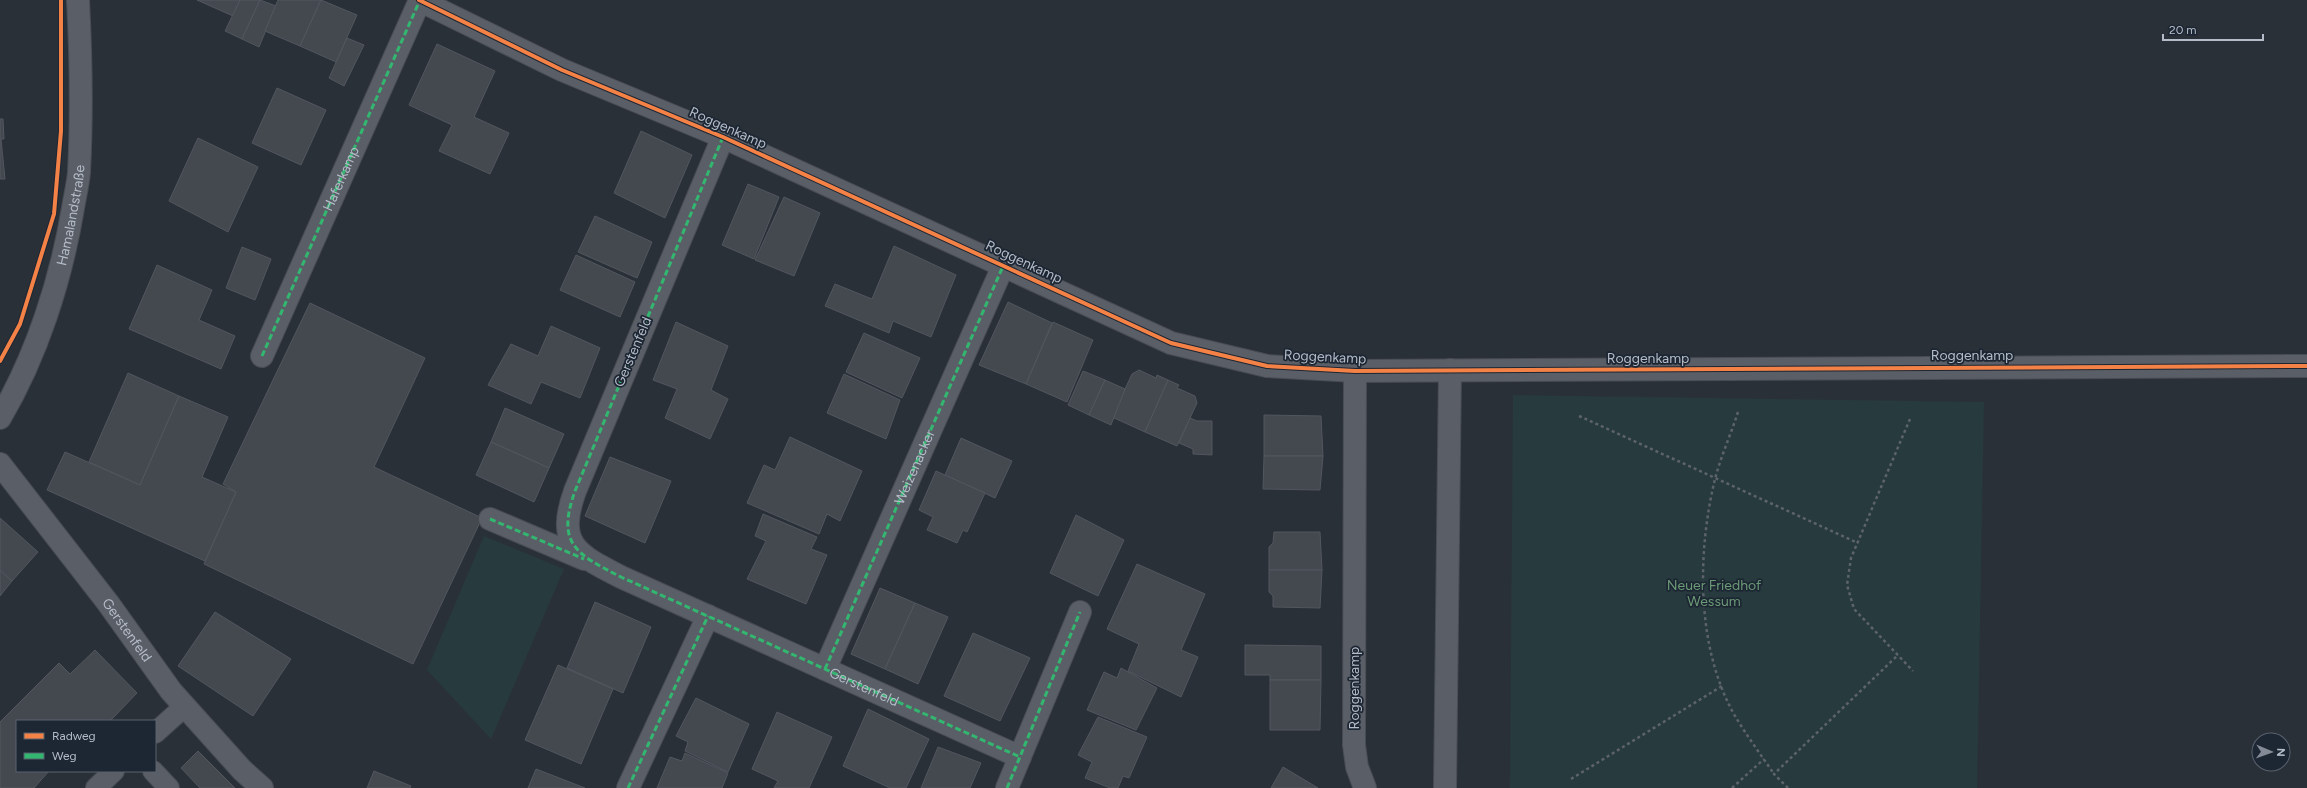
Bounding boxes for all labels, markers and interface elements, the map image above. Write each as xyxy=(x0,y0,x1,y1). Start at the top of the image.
scale bar xyxy=(2163,16,2263,42)
text: 20 m xyxy=(2169,23,2197,37)
street label: Roggenkamp xyxy=(687,103,769,153)
street label: Haferkamp xyxy=(319,144,362,214)
street label: Hamalandstraße xyxy=(53,164,88,267)
street label: Roggenkamp xyxy=(983,237,1065,287)
street label: Gerstenfeld xyxy=(611,314,655,390)
street label: Roggenkamp xyxy=(1283,346,1367,368)
street label: Roggenkamp xyxy=(1931,347,2013,364)
street label: Roggenkamp xyxy=(1607,350,1689,367)
street label: Weizenacker xyxy=(890,427,938,507)
park label: Neuer Friedhof Wessum xyxy=(1667,577,1762,610)
street label: Gerstenfeld xyxy=(99,595,156,665)
street label: Roggenkamp xyxy=(1346,647,1363,729)
street label: Gerstenfeld xyxy=(827,664,902,710)
legend xyxy=(16,720,156,772)
text: Radweg xyxy=(52,729,96,743)
north arrow xyxy=(2251,732,2291,772)
text: N xyxy=(2274,748,2287,757)
text: Weg xyxy=(52,749,77,763)

